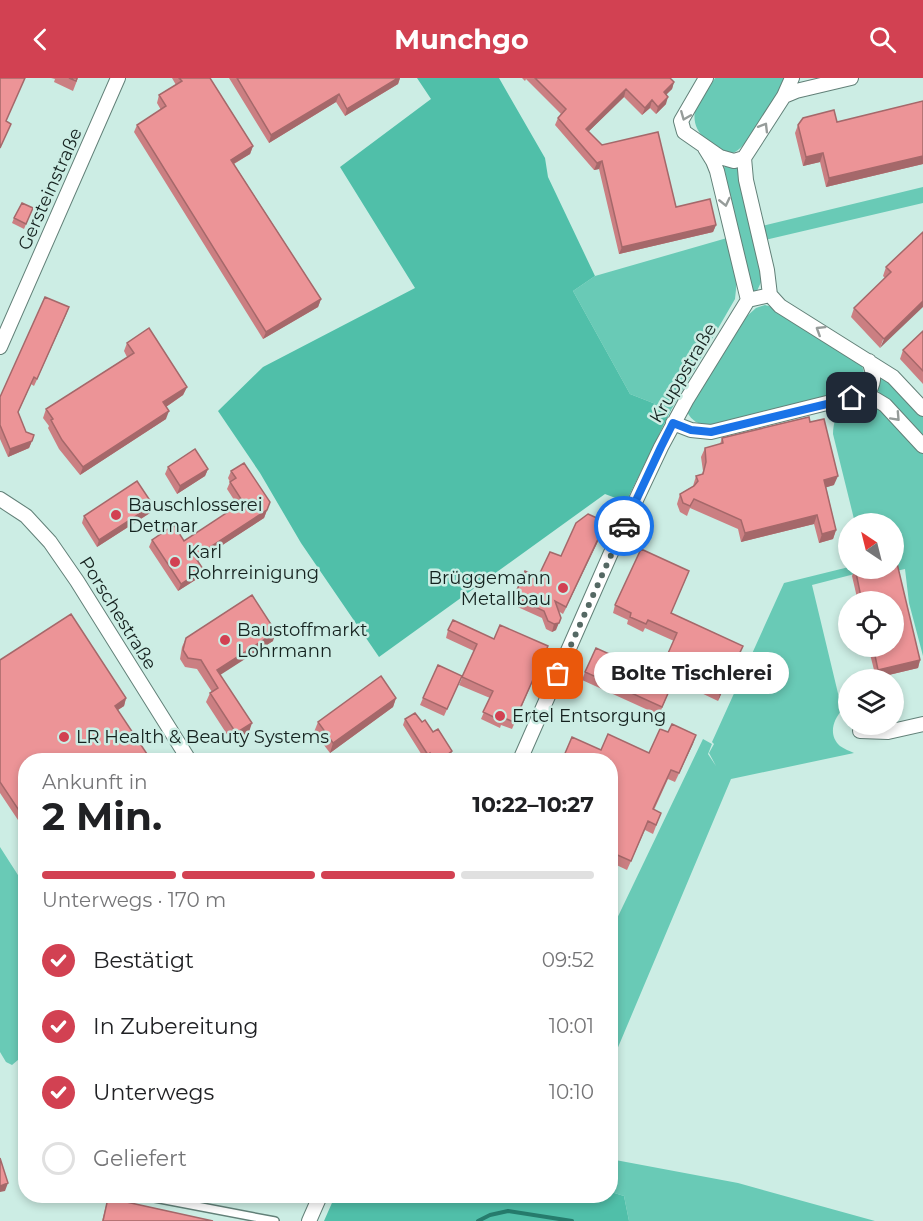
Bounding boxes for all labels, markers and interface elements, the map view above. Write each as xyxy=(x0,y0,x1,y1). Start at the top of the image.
icon: back xyxy=(24,23,57,56)
text: Munchgo xyxy=(394,23,529,56)
icon: search xyxy=(866,23,899,56)
one-way arrow xyxy=(680,110,692,121)
one-way arrow xyxy=(756,123,768,133)
street label: Gersteinstraße xyxy=(13,124,87,254)
one-way arrow xyxy=(717,197,730,207)
street label: Kruppstraße xyxy=(645,319,721,427)
one-way arrow xyxy=(816,326,826,338)
pin xyxy=(826,372,877,423)
icon: home xyxy=(835,381,868,414)
one-way arrow xyxy=(889,410,900,421)
place label: Bauschlosserei Detmar xyxy=(128,494,263,537)
courier xyxy=(594,496,654,556)
marker: Bauschlosserei Detmar xyxy=(109,508,123,522)
icon: car xyxy=(608,510,641,543)
north arrow xyxy=(838,513,904,579)
map controls xyxy=(838,513,904,735)
place label: Karl Rohrreinigung xyxy=(187,541,319,584)
street label: Porschestraße xyxy=(74,552,162,674)
marker: Karl Rohrreinigung xyxy=(168,555,182,569)
place label: Brüggemann Metallbau xyxy=(429,567,551,610)
marker: Brüggemann Metallbau xyxy=(556,581,570,595)
button: locate xyxy=(838,591,904,657)
place label: Baustoffmarkt Lohrmann xyxy=(237,619,367,662)
marker: Baustoffmarkt Lohrmann xyxy=(218,633,232,647)
pin xyxy=(532,648,583,699)
callout: Bolte Tischlerei xyxy=(594,653,789,695)
icon: bag xyxy=(541,657,574,690)
text: Bolte Tischlerei xyxy=(611,661,772,685)
button: layers xyxy=(838,669,904,735)
place label: Ertel Entsorgung xyxy=(512,705,666,727)
marker: Ertel Entsorgung xyxy=(493,709,507,723)
place label: LR Health & Beauty Systems xyxy=(76,726,329,748)
marker: LR Health & Beauty Systems xyxy=(57,730,71,744)
text: Ankunft in xyxy=(42,770,148,794)
text: 10:22–10:27 xyxy=(472,791,594,818)
text: 2 Min. xyxy=(42,792,162,840)
text: Unterwegs · 170 m xyxy=(42,888,226,912)
icon: check xyxy=(42,944,75,977)
text: Bestätigt xyxy=(93,947,194,974)
text: 09:52 xyxy=(542,948,594,972)
icon: check xyxy=(42,1010,75,1043)
text: In Zubereitung xyxy=(93,1013,259,1040)
text: 10:01 xyxy=(549,1014,594,1038)
icon: check xyxy=(42,1076,75,1109)
text: Unterwegs xyxy=(93,1079,214,1106)
text: 10:10 xyxy=(549,1080,594,1104)
text: Geliefert xyxy=(93,1145,187,1172)

